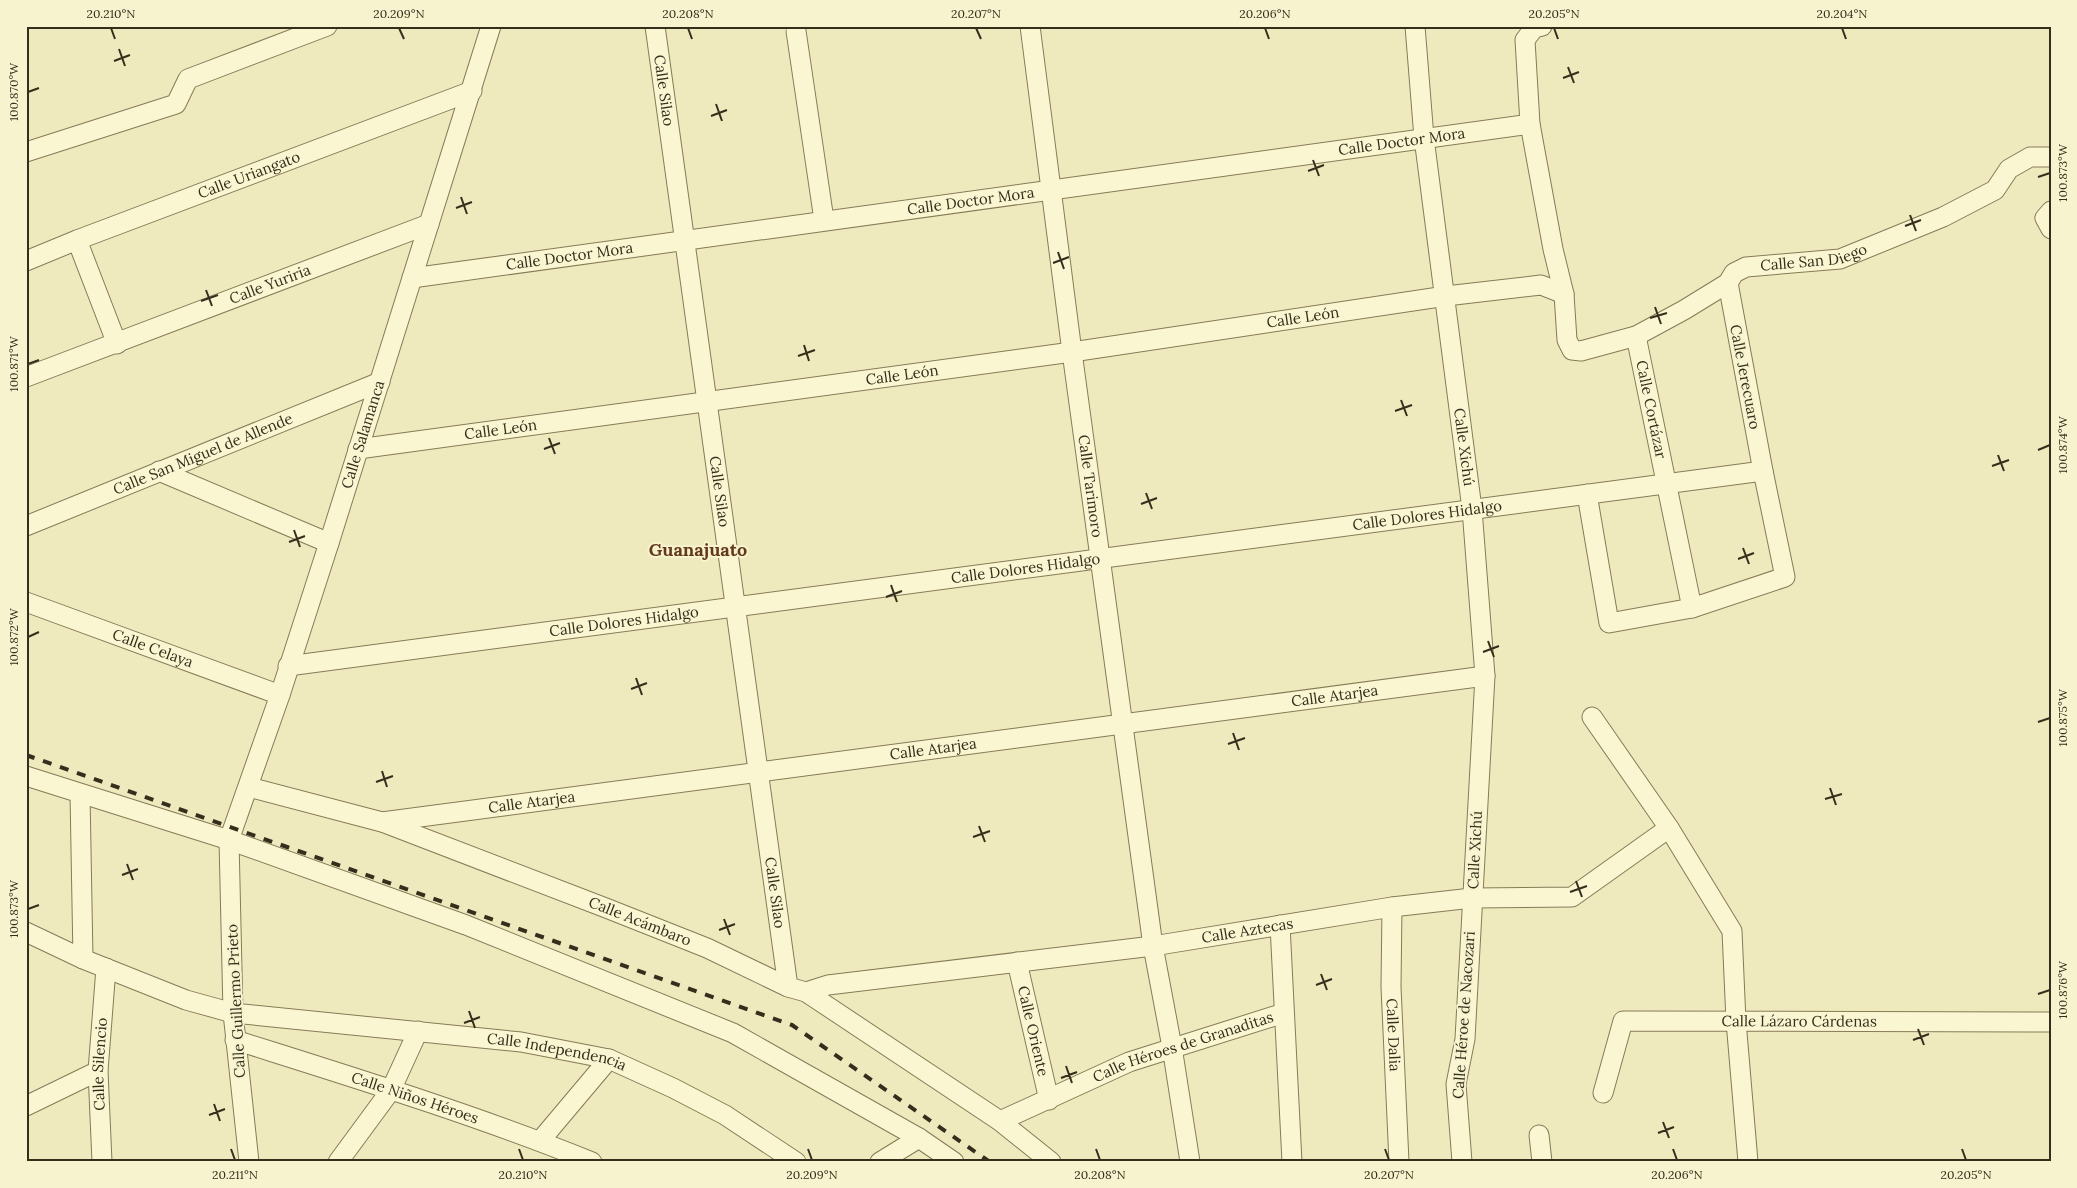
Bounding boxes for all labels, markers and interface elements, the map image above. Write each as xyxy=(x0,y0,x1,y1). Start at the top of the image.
text: 20.210°N xyxy=(87,6,135,21)
text: 20.209°N xyxy=(373,6,425,21)
text: 20.208°N xyxy=(662,6,714,21)
text: 20.207°N xyxy=(951,6,1001,21)
text: 20.206°N xyxy=(1239,6,1291,21)
text: 20.205°N xyxy=(1528,6,1580,21)
text: 20.204°N xyxy=(1817,6,1867,21)
street label: Calle Silao xyxy=(650,53,679,127)
text: 100.870°W xyxy=(6,62,21,121)
street label: Calle Doctor Mora xyxy=(1337,123,1467,159)
text: 100.873°W xyxy=(2055,143,2070,202)
street label: Calle Uriangato xyxy=(195,147,303,203)
street label: Calle Doctor Mora xyxy=(906,182,1036,219)
street label: Calle Doctor Mora xyxy=(505,238,634,274)
street label: Calle San Diego xyxy=(1759,239,1870,275)
street label: Calle Yuriria xyxy=(227,260,313,308)
street label: Calle León xyxy=(1265,302,1340,332)
street label: Calle Jerecuaro xyxy=(1726,323,1765,431)
text: 100.871°W xyxy=(6,335,21,392)
street label: Calle Cortázar xyxy=(1632,359,1671,461)
street label: Calle León xyxy=(864,360,939,389)
street label: Calle Salamanca xyxy=(337,378,388,491)
street label: Calle Xichú xyxy=(1450,407,1479,487)
street label: Calle San Miguel de Allende xyxy=(110,409,295,499)
street label: Calle León xyxy=(463,415,538,443)
text: 100.874°W xyxy=(2055,415,2070,474)
street label: Calle Tarimoro xyxy=(1074,433,1107,539)
street label: Calle Silao xyxy=(706,455,734,529)
street label: Calle Dolores Hidalgo xyxy=(1351,496,1503,534)
district label: Guanajuato xyxy=(649,538,747,561)
street label: Calle Dolores Hidalgo xyxy=(950,549,1102,587)
street label: Calle Dolores Hidalgo xyxy=(548,602,700,640)
text: 100.872°W xyxy=(6,607,21,666)
street label: Calle Celaya xyxy=(110,624,196,671)
street label: Calle Atarjea xyxy=(1290,680,1380,711)
text: 100.875°W xyxy=(2055,688,2070,747)
street label: Calle Atarjea xyxy=(888,733,978,764)
street label: Calle Atarjea xyxy=(487,786,577,817)
street label: Calle Xichú xyxy=(1463,810,1486,890)
street label: Calle Silao xyxy=(761,856,790,930)
text: 100.873°W xyxy=(6,879,21,938)
street label: Calle Acámbaro xyxy=(586,892,694,950)
street label: Calle Aztecas xyxy=(1200,913,1295,947)
street label: Calle Guillermo Prieto xyxy=(222,923,249,1079)
street label: Calle Héroe de Nacozari xyxy=(1448,930,1479,1099)
text: 100.876°W xyxy=(2055,960,2070,1019)
street label: Calle Oriente xyxy=(1014,984,1053,1078)
street label: Calle Dalia xyxy=(1383,998,1405,1072)
street label: Calle Héroes de Granaditas xyxy=(1090,1007,1276,1086)
street label: Calle Lázaro Cárdenas xyxy=(1722,1011,1877,1031)
street label: Calle Silencio xyxy=(88,1017,111,1111)
street label: Calle Independencia xyxy=(486,1029,630,1075)
street label: Calle Niños Héroes xyxy=(349,1068,481,1128)
text: 20.211°N xyxy=(212,1167,258,1182)
text: 20.210°N xyxy=(499,1167,547,1182)
text: 20.209°N xyxy=(786,1167,838,1182)
text: 20.208°N xyxy=(1074,1167,1126,1182)
text: 20.207°N xyxy=(1364,1167,1414,1182)
text: 20.206°N xyxy=(1651,1167,1703,1182)
text: 20.205°N xyxy=(1940,1167,1992,1182)

